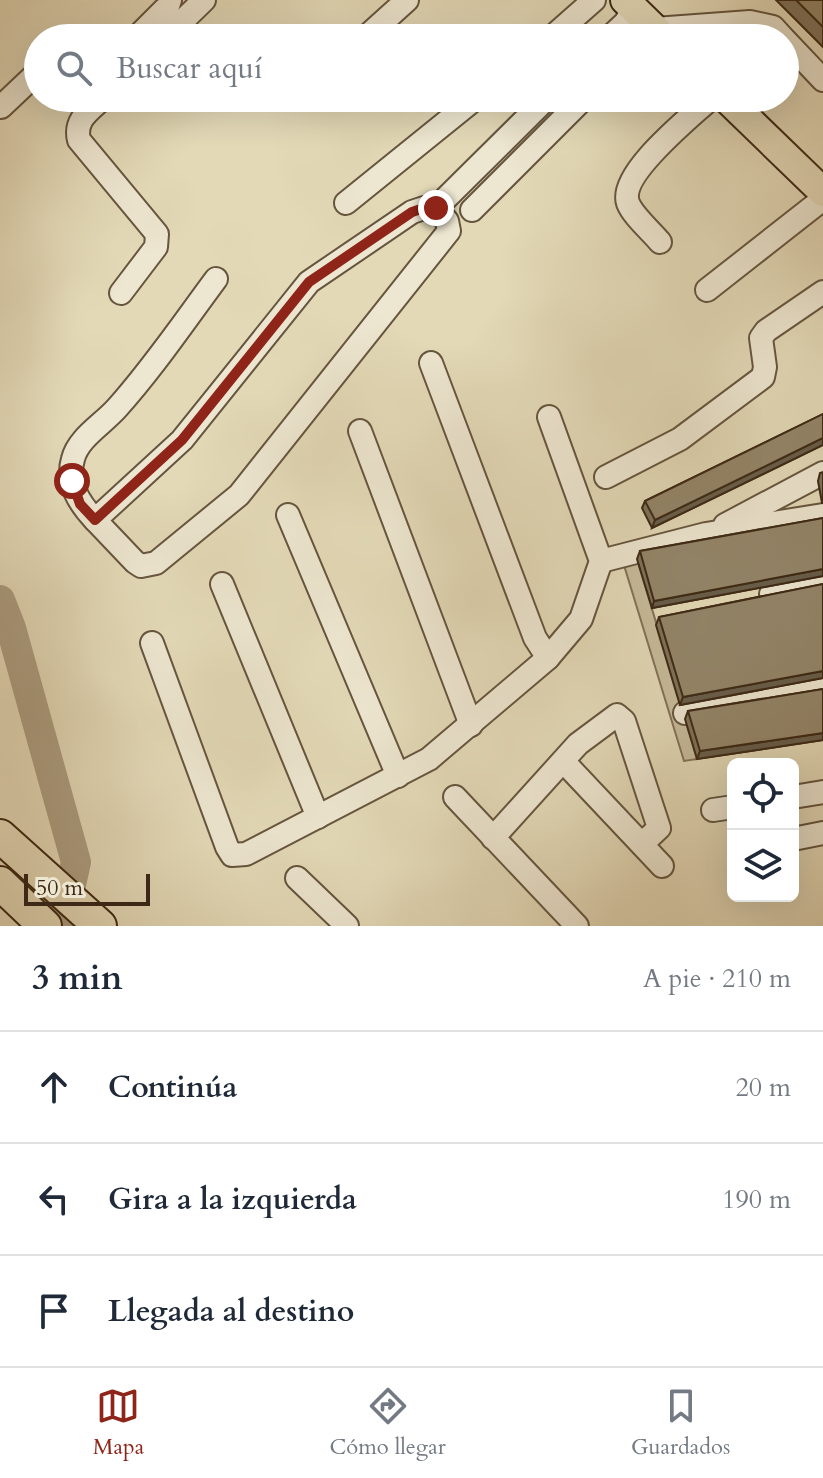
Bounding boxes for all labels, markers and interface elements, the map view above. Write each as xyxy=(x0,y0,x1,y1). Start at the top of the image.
search box xyxy=(24,24,799,112)
icon: search xyxy=(52,46,96,90)
text: Buscar aquí xyxy=(116,48,262,89)
route end xyxy=(418,190,454,226)
route start xyxy=(54,463,90,499)
map controls xyxy=(727,758,799,902)
button: locate xyxy=(727,758,799,830)
button: layers xyxy=(727,830,799,902)
scale bar xyxy=(24,870,150,906)
text: 50 m xyxy=(36,873,83,903)
text: 3 min xyxy=(32,955,123,1001)
text: A pie · 210 m xyxy=(643,961,791,996)
icon: ahead xyxy=(32,1065,76,1109)
text: Continúa xyxy=(108,1067,238,1108)
text: 20 m xyxy=(735,1070,791,1105)
icon: left xyxy=(32,1177,76,1221)
text: Gira a la izquierda xyxy=(108,1179,357,1220)
text: 190 m xyxy=(722,1182,791,1217)
icon: arrive xyxy=(32,1289,76,1333)
text: Llegada al destino xyxy=(108,1291,354,1332)
tab: Mapa xyxy=(93,1384,144,1462)
tab: Cómo llegar xyxy=(330,1384,446,1462)
tab: Guardados xyxy=(631,1384,730,1462)

